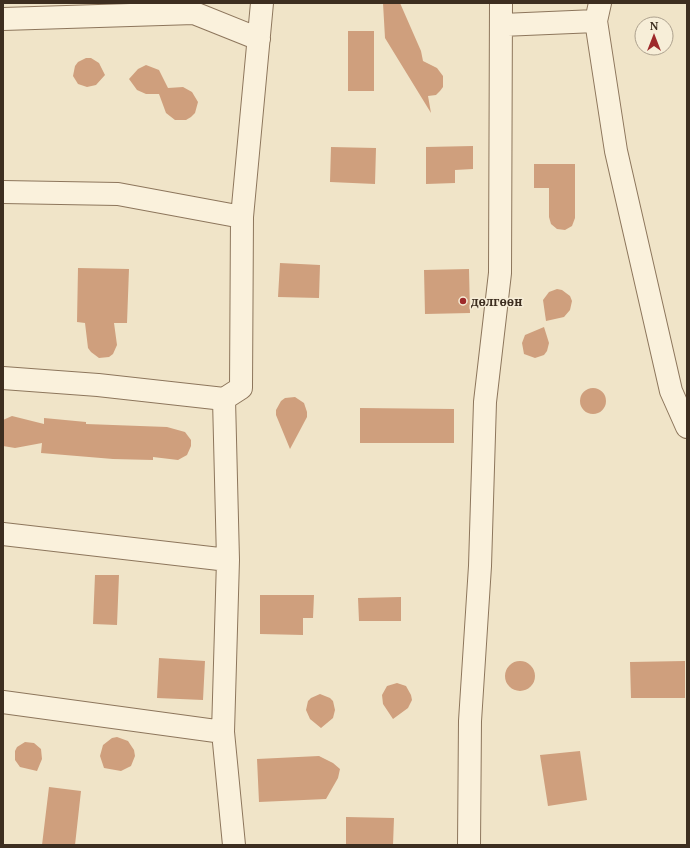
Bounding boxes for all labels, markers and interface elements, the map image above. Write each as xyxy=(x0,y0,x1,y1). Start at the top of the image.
north arrow xyxy=(634,16,674,56)
text: N xyxy=(650,18,659,33)
place label: дөлгөөн xyxy=(471,293,522,310)
marker: дөлгөөн xyxy=(458,296,468,306)

